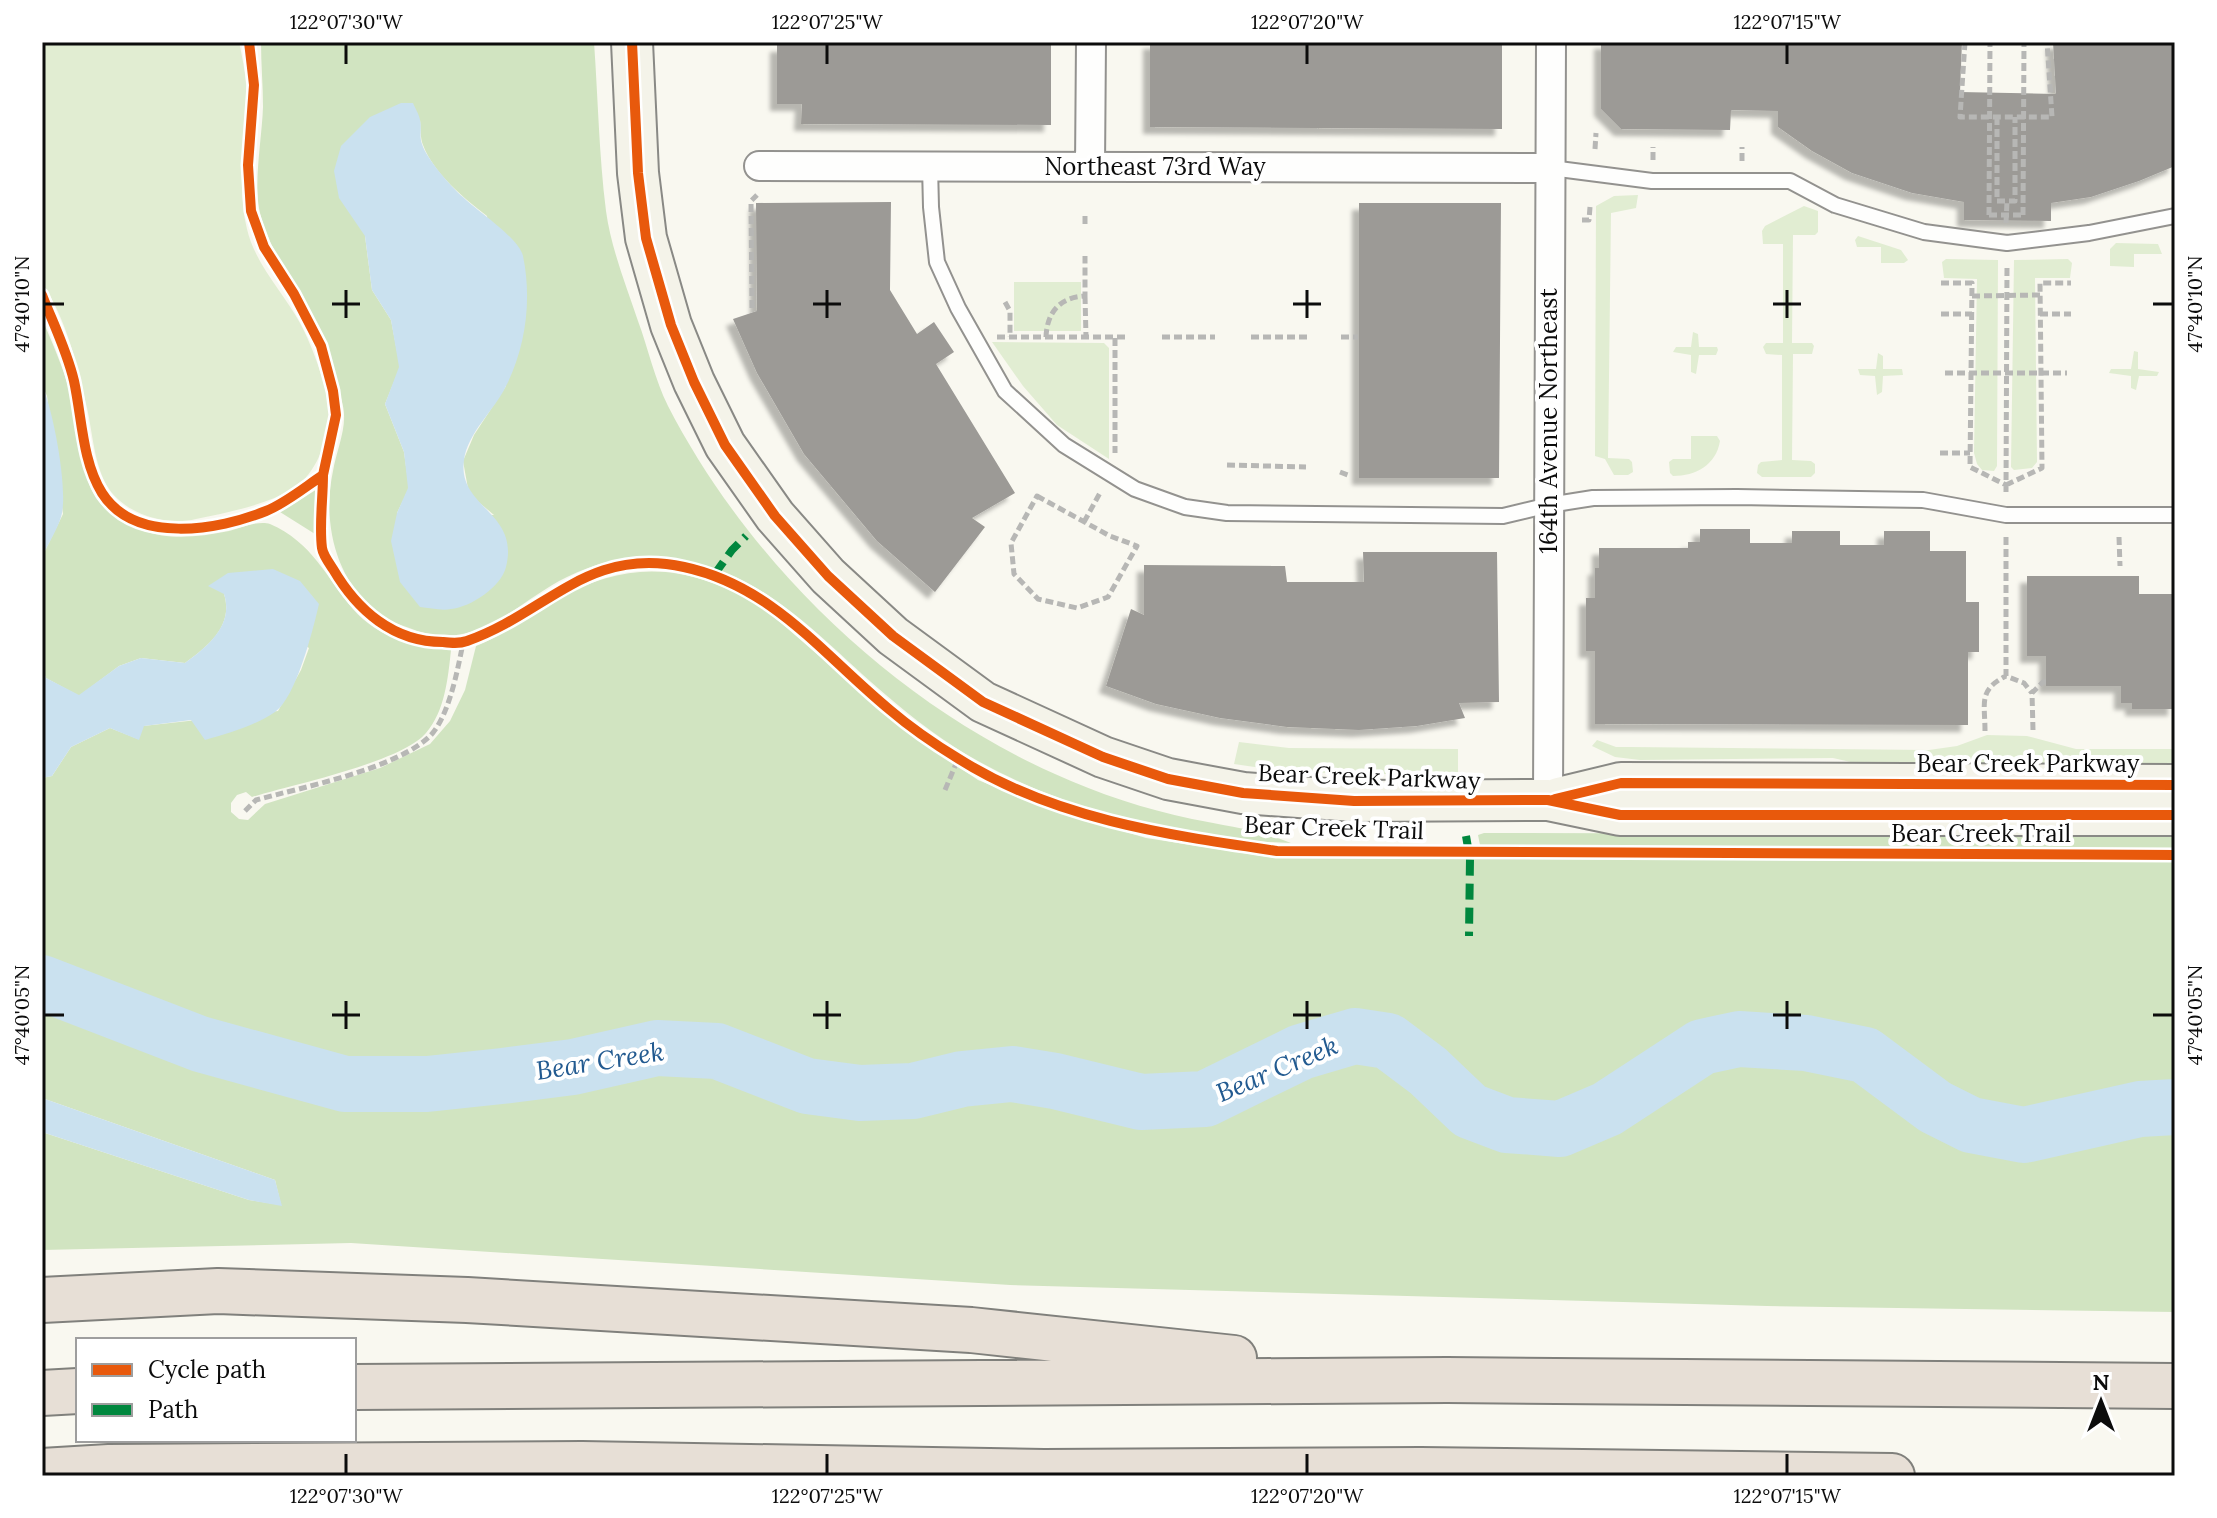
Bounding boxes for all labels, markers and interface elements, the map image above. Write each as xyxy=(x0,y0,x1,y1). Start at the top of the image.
text: 122°07'30"W xyxy=(290,9,403,34)
text: 122°07'25"W xyxy=(772,9,883,34)
text: 122°07'20"W xyxy=(1251,9,1364,34)
text: 122°07'15"W xyxy=(1733,9,1842,34)
street label: Northeast 73rd Way xyxy=(1044,151,1266,182)
text: 47°40'10"N xyxy=(9,256,34,352)
text: 47°40'10"N xyxy=(2182,256,2207,352)
street label: 164th Avenue Northeast xyxy=(1533,288,1564,554)
street label: Bear Creek Parkway xyxy=(1917,748,2140,779)
street label: Bear Creek Parkway xyxy=(1257,757,1481,796)
street label: Bear Creek Trail xyxy=(1244,809,1424,846)
street label: Bear Creek Trail xyxy=(1891,818,2071,849)
text: 47°40'05"N xyxy=(9,965,34,1065)
text: 47°40'05"N xyxy=(2182,965,2207,1065)
water label: Bear Creek xyxy=(1211,1028,1343,1109)
water label: Bear Creek xyxy=(534,1034,666,1087)
legend xyxy=(76,1338,356,1442)
text: Cycle path xyxy=(148,1354,266,1385)
north arrow xyxy=(2061,1362,2141,1442)
text: N xyxy=(2092,1368,2110,1396)
text: Path xyxy=(148,1394,198,1425)
text: 122°07'30"W xyxy=(290,1483,403,1508)
text: 122°07'25"W xyxy=(772,1483,883,1508)
text: 122°07'20"W xyxy=(1251,1483,1364,1508)
text: 122°07'15"W xyxy=(1733,1483,1842,1508)

